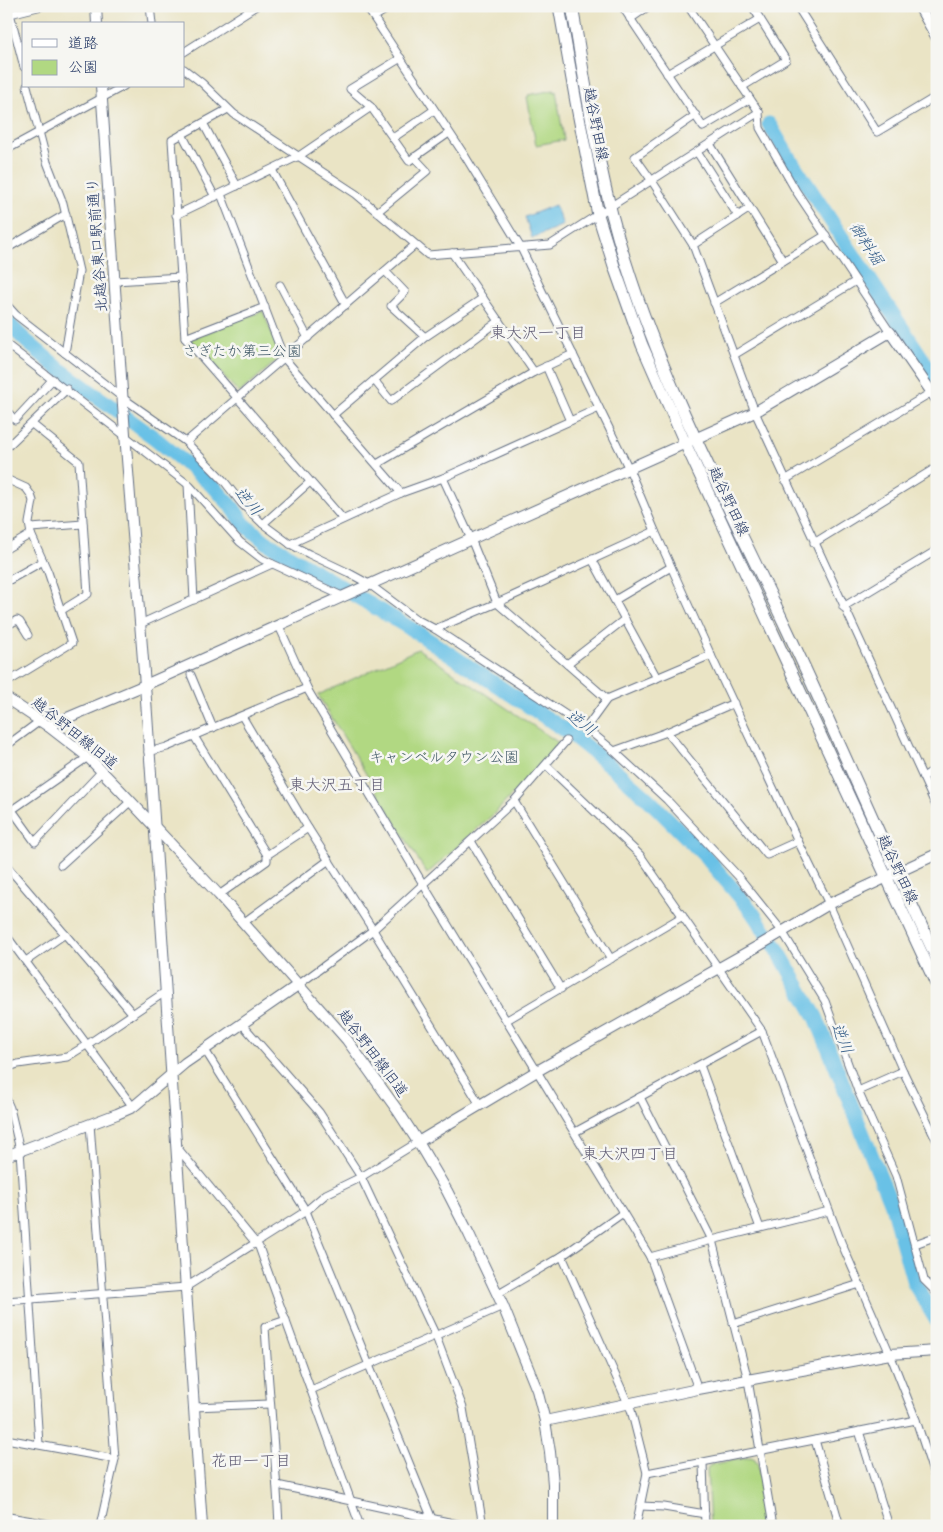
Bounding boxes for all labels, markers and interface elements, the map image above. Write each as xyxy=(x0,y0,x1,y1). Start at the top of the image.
legend xyxy=(22,22,185,88)
text: 道路 xyxy=(68,30,98,53)
text: 公園 xyxy=(68,54,98,77)
street label: 越谷野田線 xyxy=(579,85,616,163)
street label: 北越谷東口駅前通り xyxy=(79,177,112,313)
water label: 御料堀 xyxy=(845,216,892,270)
district label: 東大沢一丁目 xyxy=(490,319,586,343)
park label: さぎたか第三公園 xyxy=(182,338,302,361)
street label: 越谷野田線 xyxy=(704,462,757,539)
water label: 逆川 xyxy=(230,480,269,520)
street label: 越谷野田線旧道 xyxy=(28,690,124,774)
water label: 逆川 xyxy=(563,702,603,740)
park label: キャンベルタウン公園 xyxy=(369,744,519,767)
district label: 東大沢五丁目 xyxy=(289,771,385,795)
street label: 越谷野田線 xyxy=(873,830,926,907)
street label: 越谷野田線旧道 xyxy=(333,1003,415,1101)
water label: 逆川 xyxy=(827,1018,861,1057)
district label: 東大沢四丁目 xyxy=(582,1140,678,1164)
district label: 花田一丁目 xyxy=(211,1447,291,1471)

